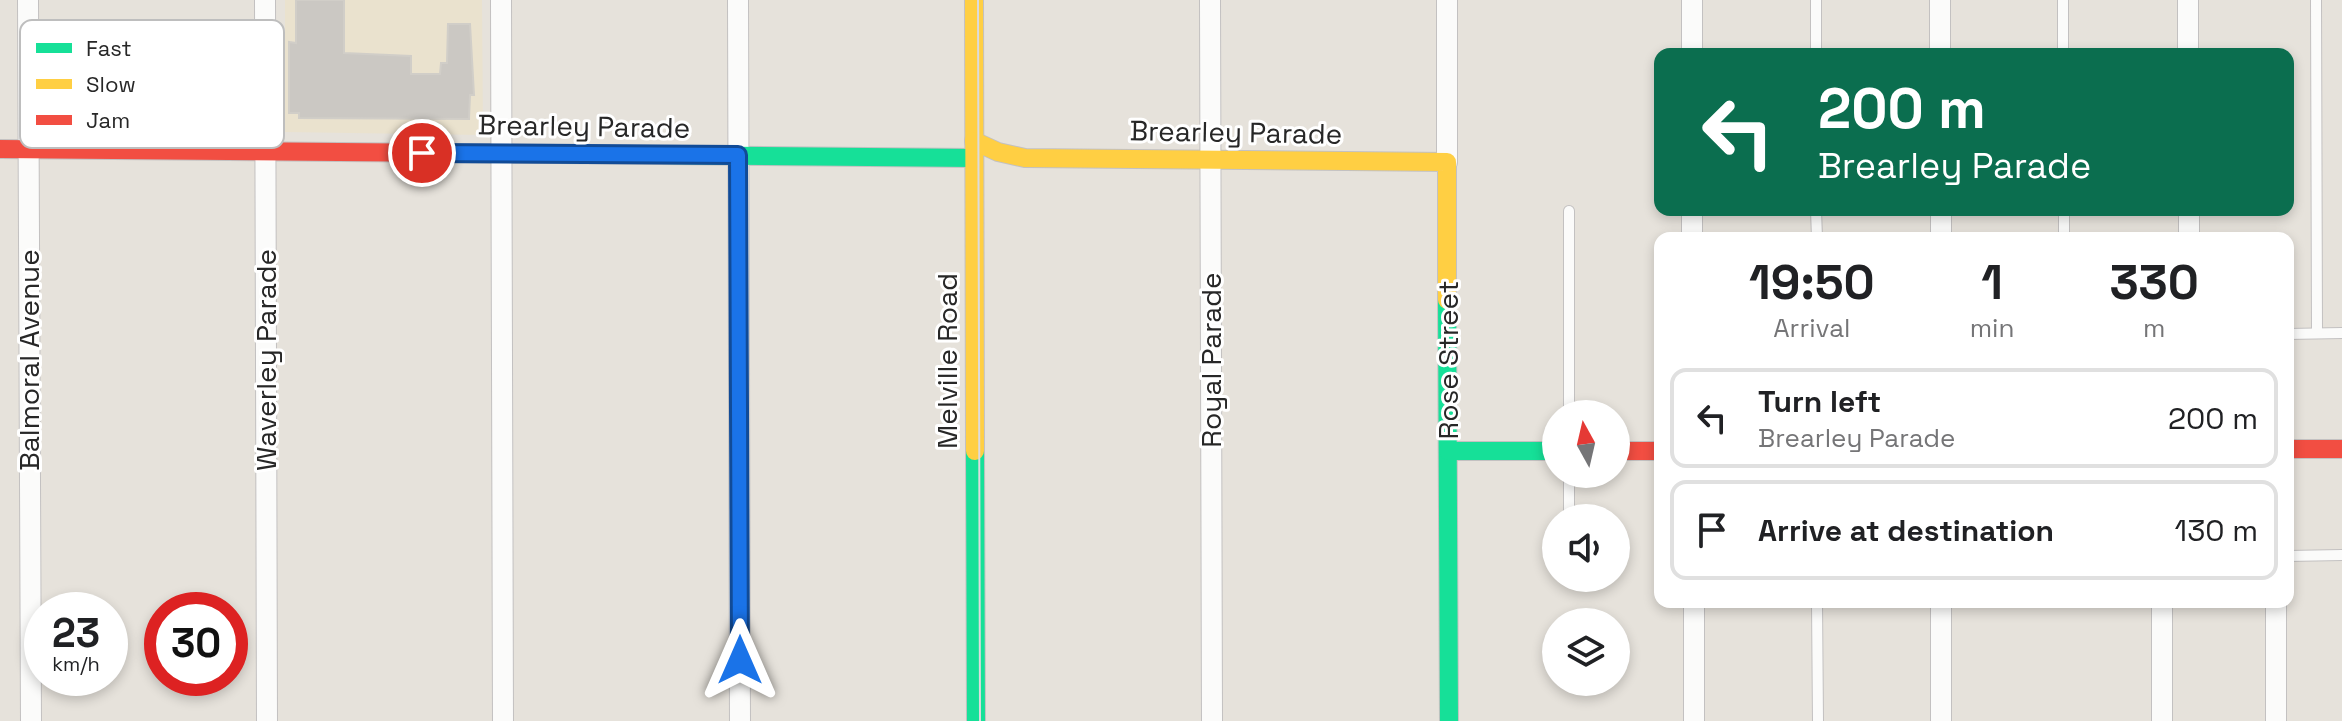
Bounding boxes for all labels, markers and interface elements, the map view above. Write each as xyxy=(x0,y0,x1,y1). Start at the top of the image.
legend xyxy=(20,20,284,148)
text: Fast xyxy=(86,34,132,62)
text: Slow xyxy=(86,70,136,98)
text: 200 m xyxy=(1818,73,1986,144)
icon: left xyxy=(1686,80,1790,184)
text: Jam xyxy=(86,106,130,134)
street label: Brearley Parade xyxy=(477,106,691,146)
street label: Brearley Parade xyxy=(1129,112,1343,152)
pin xyxy=(388,119,456,187)
icon: arrive xyxy=(400,131,444,175)
text: Brearley Parade xyxy=(1818,143,2091,189)
street label: Balmoral Avenue xyxy=(11,249,47,471)
street label: Waverley Parade xyxy=(248,249,284,471)
text: 19:50 xyxy=(1749,252,1875,313)
text: 1 xyxy=(1981,252,2003,313)
text: 330 xyxy=(2109,252,2199,313)
street label: Royal Parade xyxy=(1193,272,1229,448)
street label: Melville Road xyxy=(929,273,965,449)
street label: Rose Street xyxy=(1430,280,1466,440)
text: Arrival xyxy=(1773,311,1851,345)
text: min xyxy=(1970,311,2014,345)
text: m xyxy=(2143,311,2165,345)
text: Turn left xyxy=(1758,382,1881,421)
icon: left xyxy=(1690,396,1734,440)
text: 200 m xyxy=(2168,399,2258,438)
north arrow xyxy=(1542,400,1630,488)
map controls xyxy=(1542,400,1630,696)
text: Brearley Parade xyxy=(1758,421,1955,455)
button: sound xyxy=(1542,504,1630,592)
icon: arrive xyxy=(1690,508,1734,552)
text: Arrive at destination xyxy=(1758,511,2054,550)
text: 130 m xyxy=(2175,511,2258,550)
speed limit sign: 30 xyxy=(144,592,248,696)
text: 23 xyxy=(52,608,100,659)
button: layers xyxy=(1542,608,1630,696)
position arrow xyxy=(698,618,782,702)
text: km/h xyxy=(52,651,100,677)

